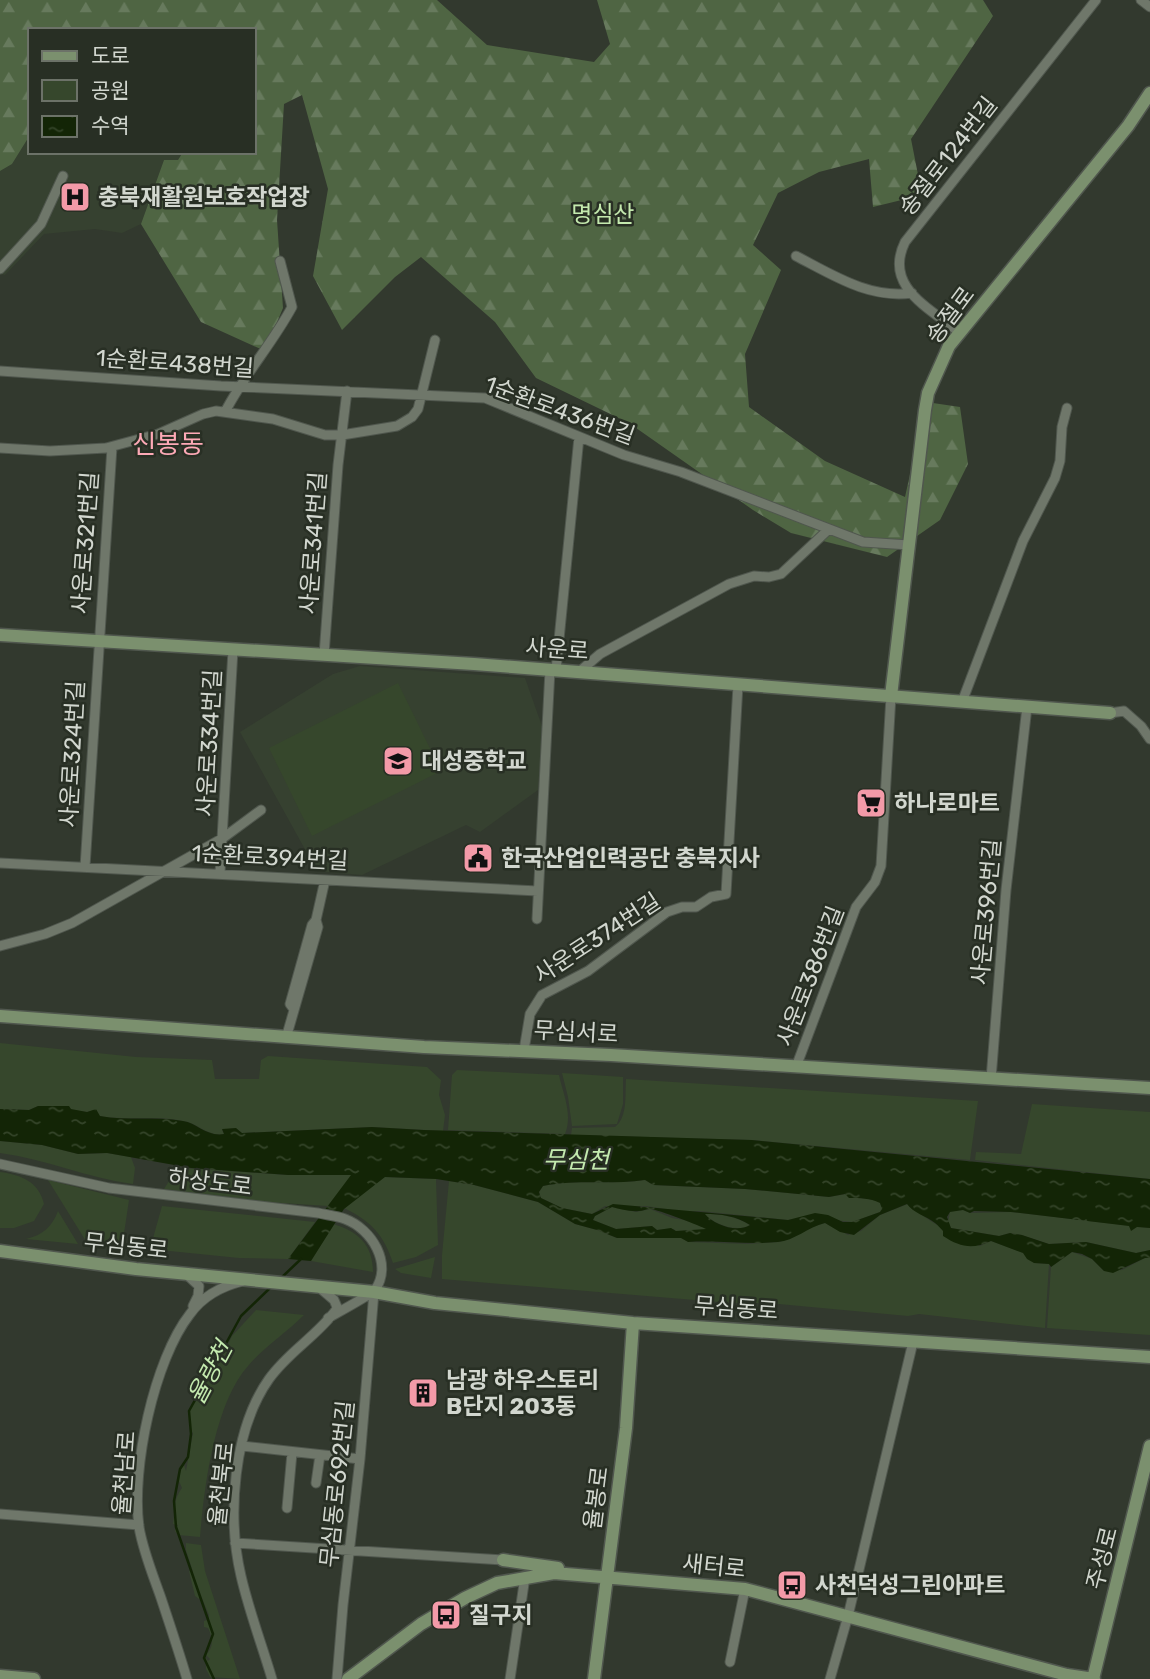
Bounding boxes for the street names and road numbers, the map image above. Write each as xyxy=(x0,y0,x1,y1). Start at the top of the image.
street label: 송절로124번길 xyxy=(893,91,1003,221)
street label: 송절로 xyxy=(920,281,980,349)
street label: 1순환로438번길 xyxy=(95,344,255,382)
street label: 1순환로436번길 xyxy=(481,370,639,450)
street label: 사운로321번길 xyxy=(66,471,104,615)
street label: 사운로341번길 xyxy=(294,471,332,615)
street label: 사운로 xyxy=(524,633,590,665)
street label: 사운로334번길 xyxy=(191,669,227,817)
street label: 사운로324번길 xyxy=(54,680,90,828)
street label: 사운로396번길 xyxy=(966,838,1006,986)
street label: 1순환로394번길 xyxy=(191,839,349,875)
street label: 사운로374번길 xyxy=(529,887,665,989)
street label: 사운로386번길 xyxy=(770,902,850,1050)
street label: 무심서로 xyxy=(533,1016,619,1048)
street label: 하상도로 xyxy=(166,1163,254,1201)
street label: 무심동로 xyxy=(82,1228,170,1264)
street label: 무심동로 xyxy=(693,1291,779,1325)
street label: 무심동로692번길 xyxy=(314,1399,360,1569)
street label: 율천남로 xyxy=(107,1430,141,1516)
street label: 율천북로 xyxy=(203,1440,239,1528)
street label: 율봉로 xyxy=(578,1465,614,1531)
street label: 주성로 xyxy=(1081,1524,1123,1592)
street label: 새터로 xyxy=(681,1549,747,1583)

